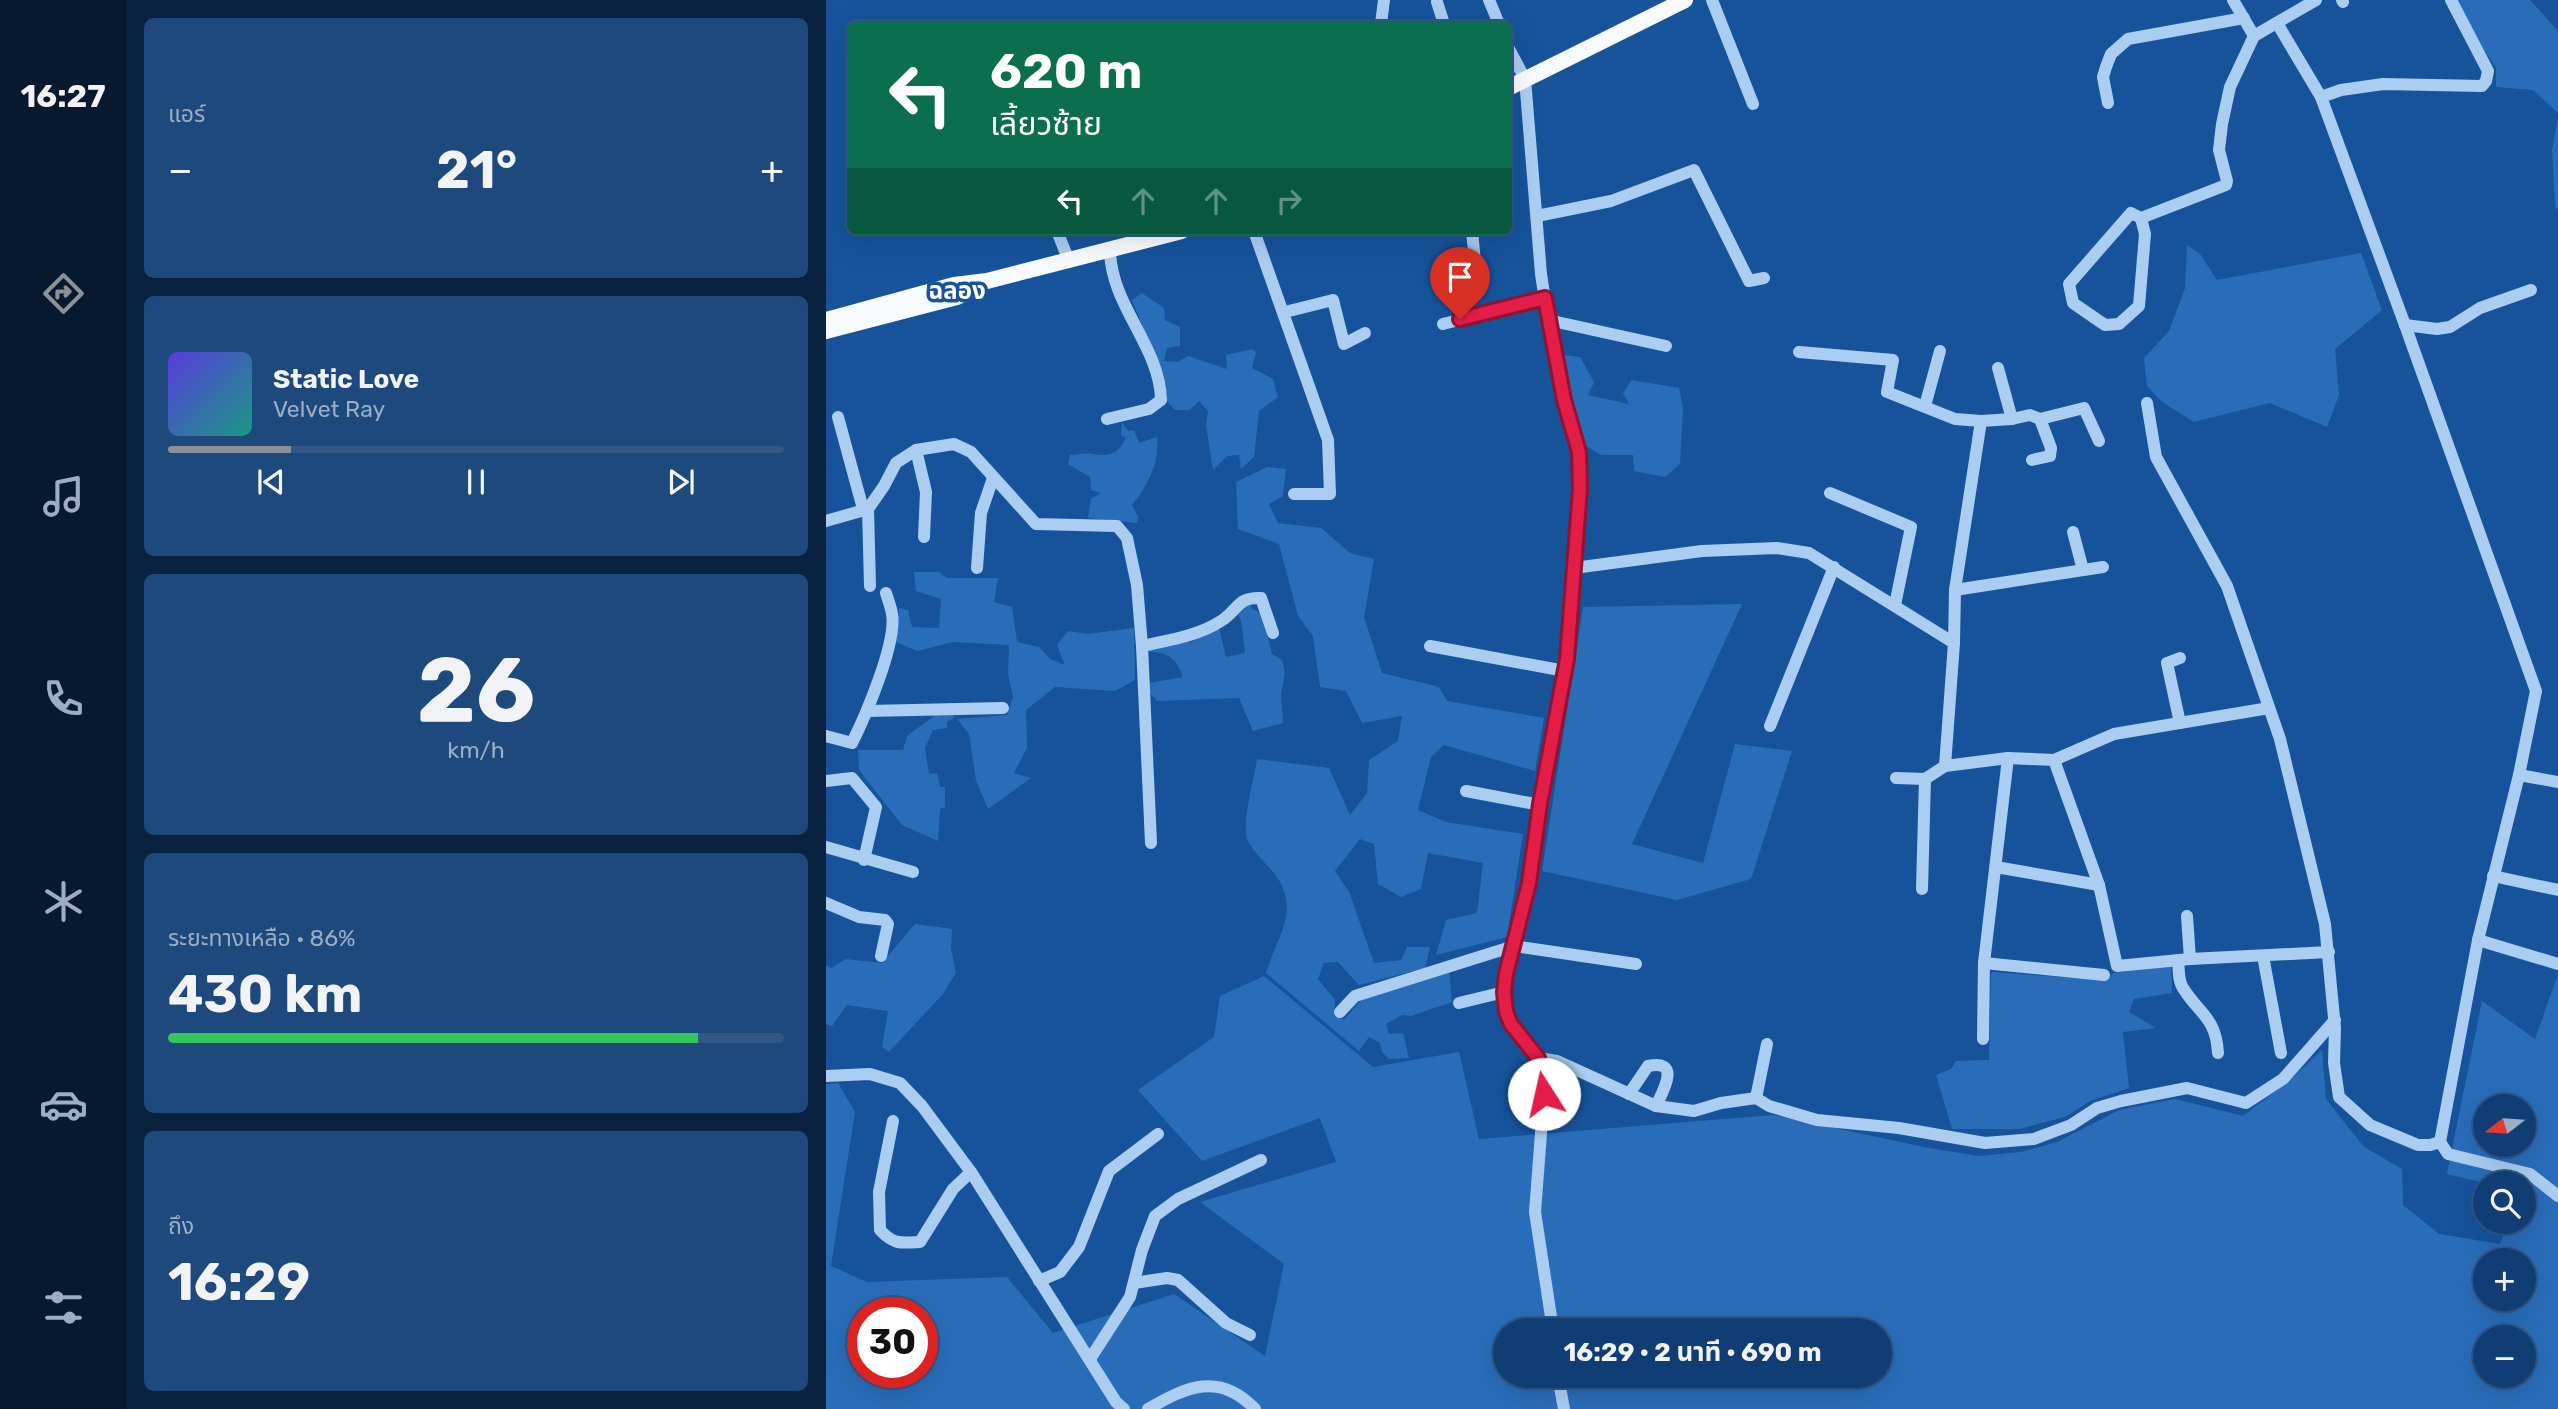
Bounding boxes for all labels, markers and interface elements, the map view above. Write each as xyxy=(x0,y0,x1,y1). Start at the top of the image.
text: 620 m xyxy=(990,42,1142,100)
icon: left xyxy=(875,49,966,140)
text: 16:27 xyxy=(20,77,106,115)
text: แอร์ xyxy=(168,100,205,128)
text: เลี้ยวซ้าย xyxy=(990,105,1102,143)
text: 21° xyxy=(436,139,517,201)
text: − xyxy=(168,147,193,193)
text: + xyxy=(760,147,784,193)
icon: left xyxy=(1051,182,1089,220)
icon: ahead xyxy=(1124,182,1162,220)
icon: ahead xyxy=(1197,182,1235,220)
icon: right xyxy=(1270,182,1308,220)
pin xyxy=(1430,247,1490,319)
icon: arrive xyxy=(1441,258,1479,296)
icon: directions xyxy=(39,269,88,318)
district label: ฉลอง xyxy=(928,277,986,305)
text: Static Love xyxy=(273,364,419,395)
text: Velvet Ray xyxy=(273,395,385,423)
icon: previous xyxy=(252,463,290,501)
icon: pause xyxy=(457,463,495,501)
icon: next xyxy=(662,463,700,501)
icon: music xyxy=(39,472,88,521)
text: 26 xyxy=(417,636,535,744)
icon: phone xyxy=(39,674,88,723)
text: km/h xyxy=(447,736,505,764)
icon: climate xyxy=(39,877,88,926)
text: ระยะทางเหลือ · 86% xyxy=(168,924,356,952)
text: 430 km xyxy=(168,963,362,1025)
position arrow xyxy=(1507,1057,1581,1131)
icon: car xyxy=(39,1080,88,1129)
north arrow xyxy=(2473,1094,2536,1157)
map controls xyxy=(2473,1094,2536,1388)
button: search xyxy=(2473,1171,2536,1234)
text: ถึง xyxy=(168,1212,194,1240)
button: + xyxy=(2473,1248,2536,1311)
text: 16:29 xyxy=(168,1251,310,1313)
icon: filters xyxy=(39,1283,88,1332)
speed limit sign: 30 xyxy=(847,1297,938,1388)
button: − xyxy=(2473,1325,2536,1388)
text: 16:29 · 2 นาที · 690 m xyxy=(1563,1337,1822,1368)

